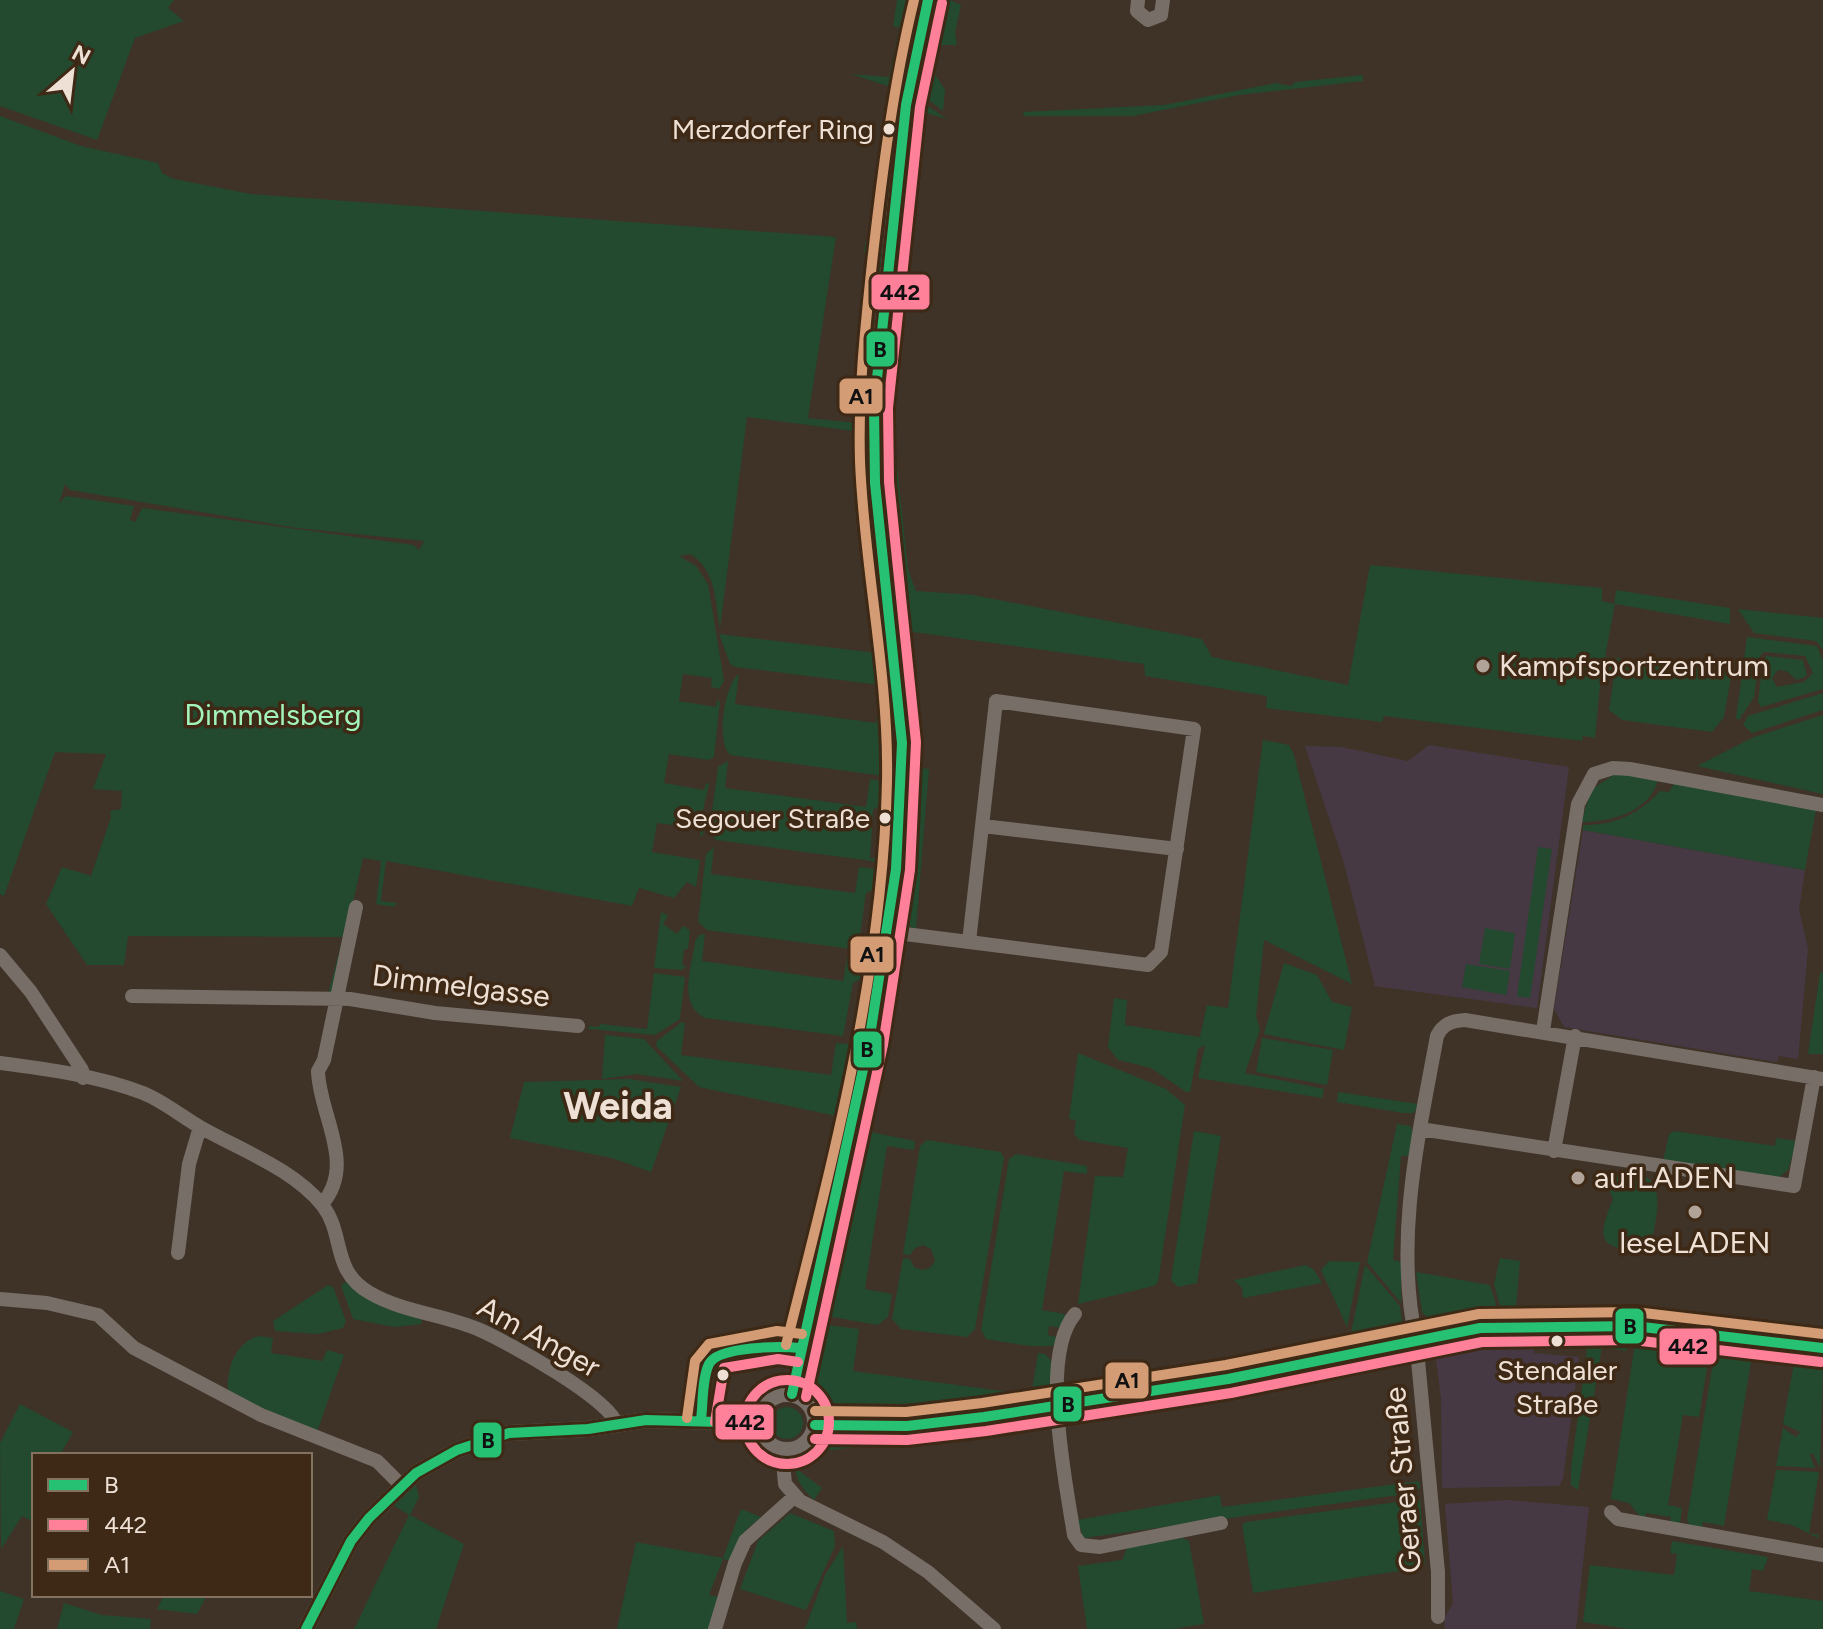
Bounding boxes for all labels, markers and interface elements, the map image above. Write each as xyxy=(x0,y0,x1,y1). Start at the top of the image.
north arrow xyxy=(32,32,112,112)
text: N xyxy=(67,39,95,71)
place label: Merzdorfer Ring xyxy=(672,112,874,146)
marker: Merzdorfer Ring xyxy=(881,121,897,137)
line badge: 442 xyxy=(870,273,931,311)
text: 442 xyxy=(880,279,920,306)
line badge: B xyxy=(865,330,896,368)
text: B xyxy=(873,336,887,363)
line badge: A1 xyxy=(838,377,884,415)
text: A1 xyxy=(849,383,874,410)
place label: Kampfsportzentrum xyxy=(1499,647,1769,684)
marker: Kampfsportzentrum xyxy=(1474,657,1492,675)
park label: Dimmelsberg xyxy=(184,696,362,733)
place label: Segouer Straße xyxy=(675,801,870,835)
marker: Segouer Straße xyxy=(877,810,893,826)
line badge: A1 xyxy=(849,935,895,974)
text: A1 xyxy=(860,941,885,968)
street label: Dimmelgasse xyxy=(370,956,552,1015)
line badge: B xyxy=(852,1030,883,1069)
text: B xyxy=(860,1036,874,1063)
district label: Weida xyxy=(563,1083,673,1129)
place label: aufLADEN xyxy=(1594,1159,1735,1196)
marker: aufLADEN xyxy=(1569,1169,1587,1187)
marker: leseLADEN xyxy=(1686,1203,1704,1221)
place label: leseLADEN xyxy=(1620,1224,1770,1261)
street label: Am Anger xyxy=(471,1288,607,1385)
line badge: B xyxy=(1614,1307,1645,1345)
text: B xyxy=(1623,1313,1637,1340)
line badge: 442 xyxy=(1658,1327,1718,1366)
marker: Stendaler Straße xyxy=(1549,1333,1565,1349)
text: 442 xyxy=(1668,1333,1708,1360)
place label: Stendaler Straße xyxy=(1497,1353,1618,1421)
line badge: A1 xyxy=(1104,1361,1150,1400)
unlabelled marker xyxy=(715,1367,731,1383)
text: A1 xyxy=(1115,1367,1140,1394)
line badge: B xyxy=(1052,1385,1083,1423)
street label: Geraer Straße xyxy=(1376,1385,1429,1575)
text: B xyxy=(1061,1391,1075,1418)
line badge: 442 xyxy=(714,1403,775,1441)
text: 442 xyxy=(725,1409,765,1436)
line badge: B xyxy=(472,1421,503,1459)
text: B xyxy=(481,1427,495,1454)
legend xyxy=(32,1453,312,1597)
text: B xyxy=(104,1470,119,1499)
text: 442 xyxy=(104,1510,147,1539)
text: A1 xyxy=(104,1550,130,1579)

